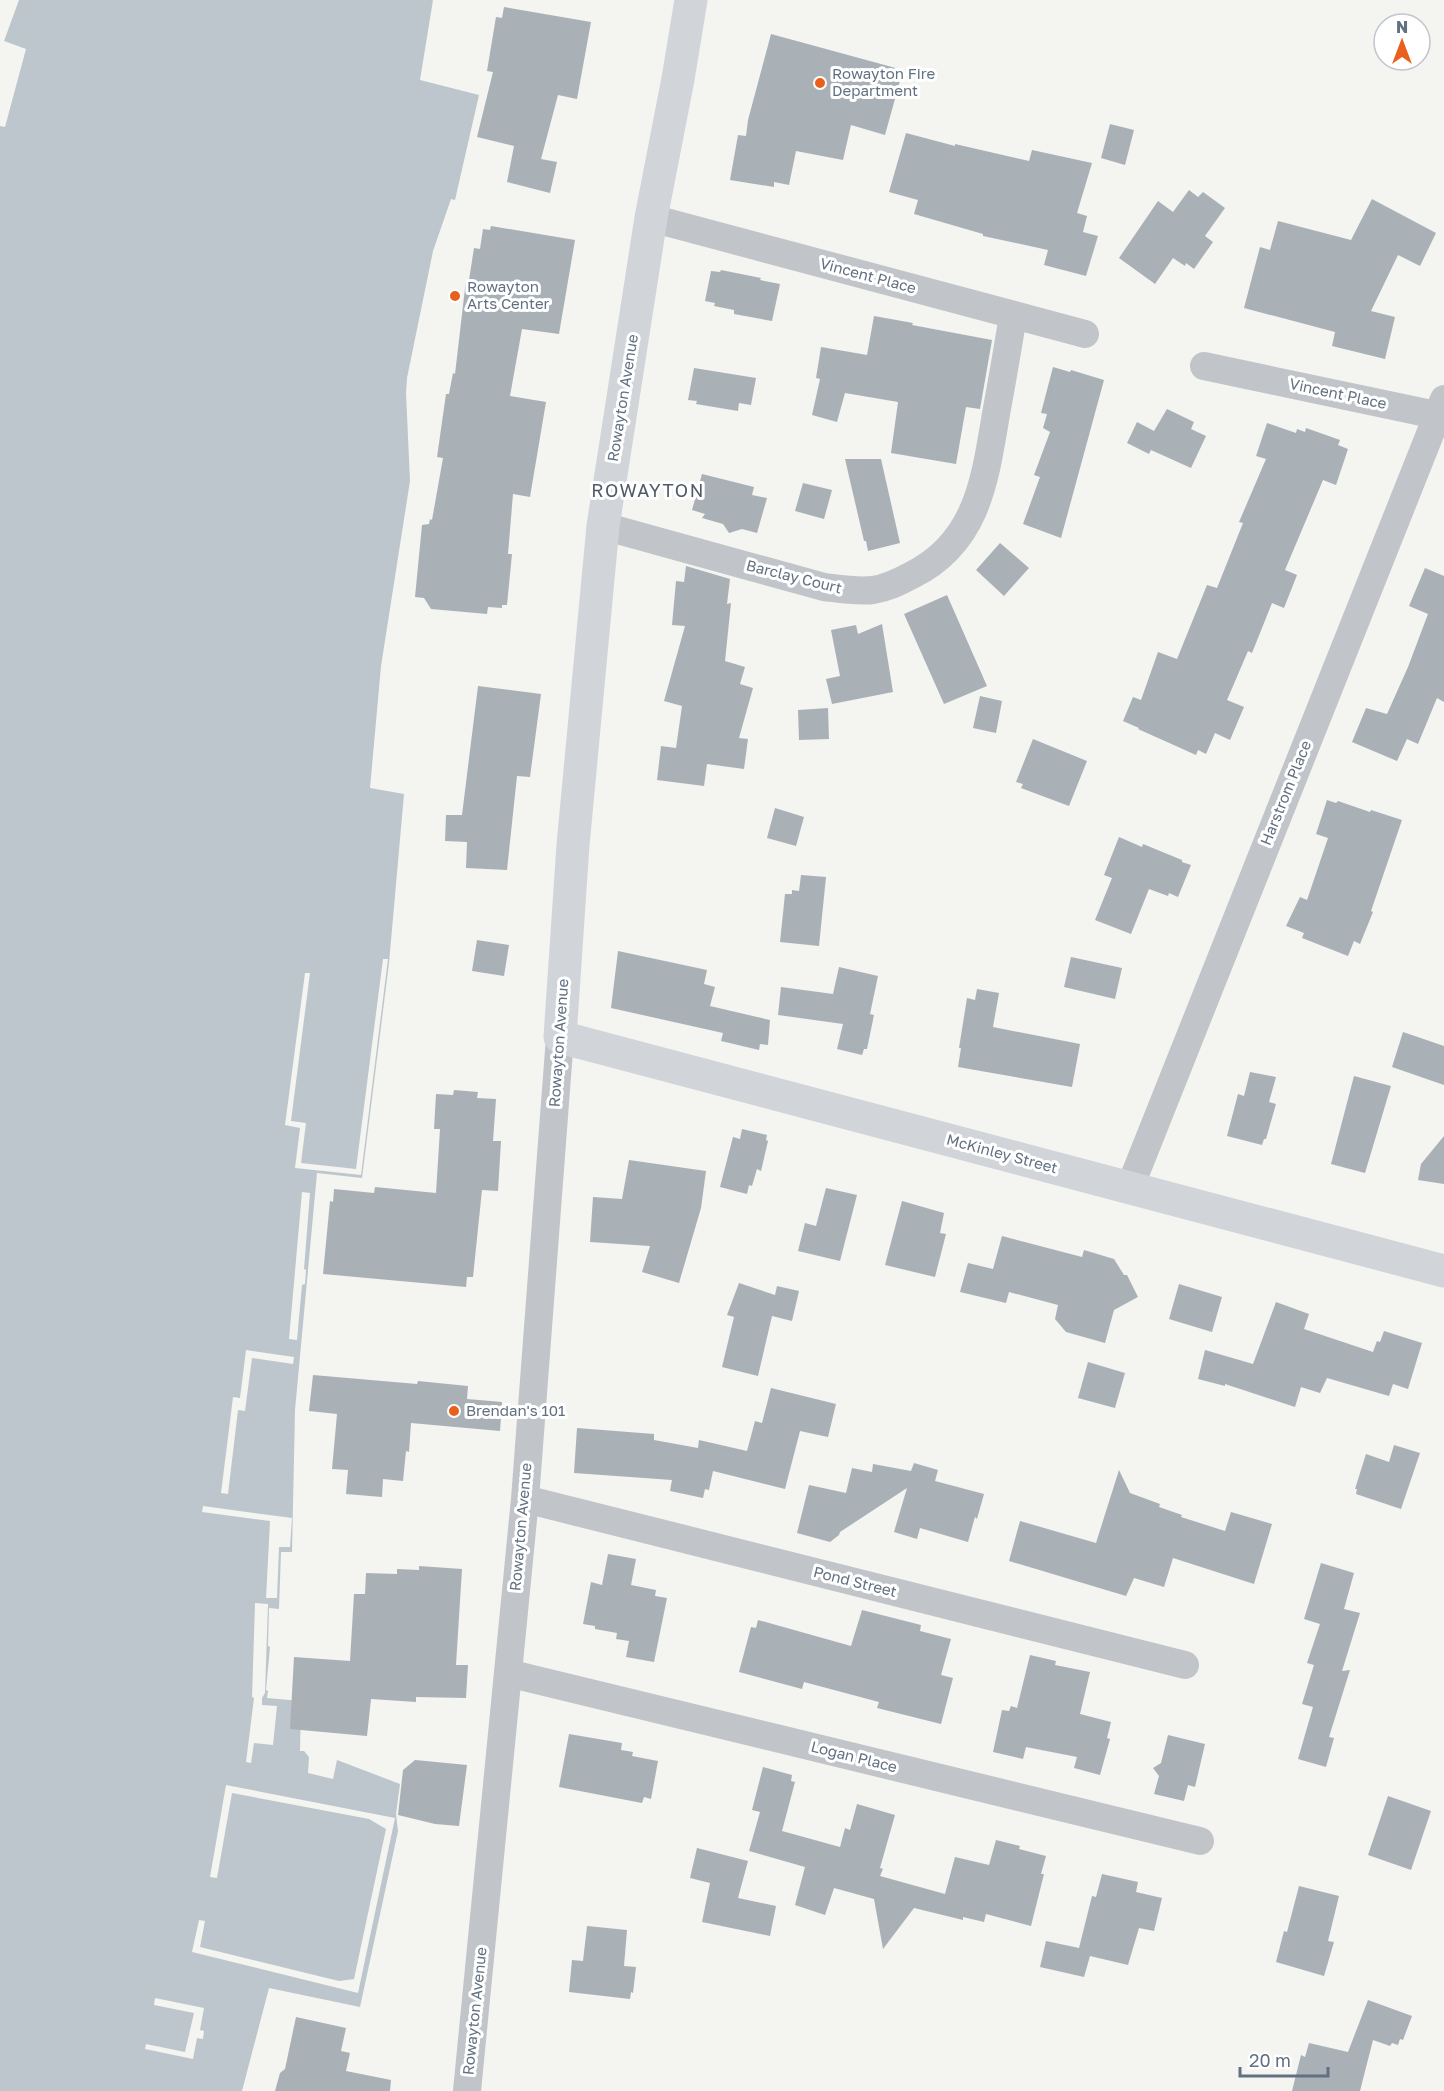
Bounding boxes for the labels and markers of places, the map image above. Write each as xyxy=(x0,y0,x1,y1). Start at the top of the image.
place label: Rowayton Fire Department xyxy=(832,64,935,99)
marker: Rowayton Fire Department xyxy=(813,76,827,90)
place label: Rowayton Arts Center xyxy=(467,277,550,312)
marker: Rowayton Arts Center xyxy=(448,289,462,303)
place label: Brendan's 101 xyxy=(466,1401,565,1419)
marker: Brendan's 101 xyxy=(447,1404,461,1418)

